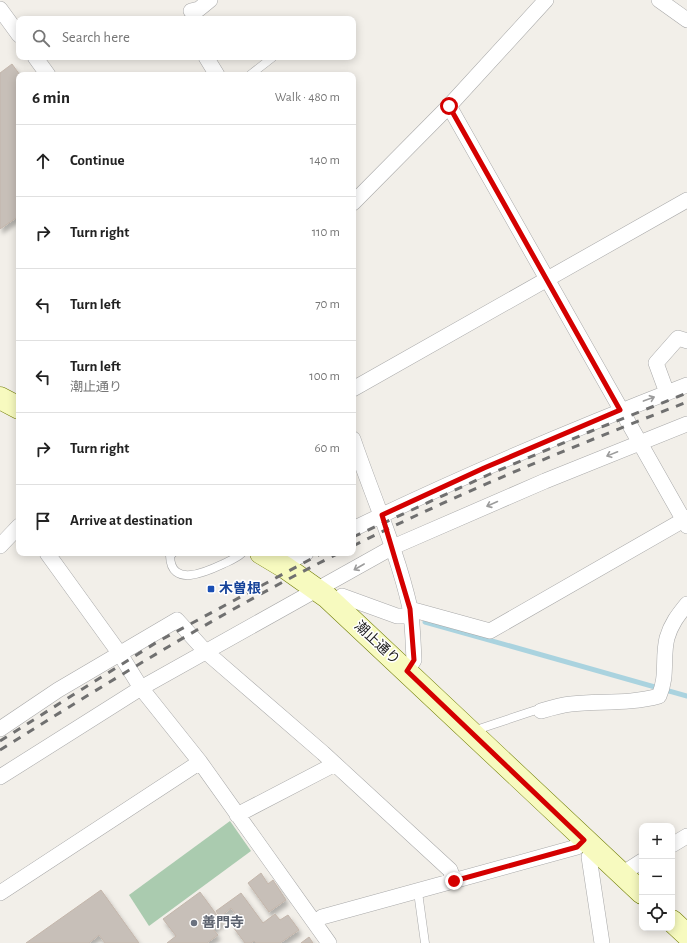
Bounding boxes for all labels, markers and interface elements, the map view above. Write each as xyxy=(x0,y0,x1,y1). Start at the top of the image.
search box xyxy=(16,16,356,60)
icon: search xyxy=(30,27,52,49)
text: Search here xyxy=(62,30,130,45)
text: 6 min xyxy=(32,89,70,106)
text: Walk · 480 m xyxy=(275,91,340,104)
route start xyxy=(440,97,458,115)
icon: ahead xyxy=(32,150,54,172)
text: Continue xyxy=(70,153,125,168)
text: 140 m xyxy=(310,154,340,167)
icon: right xyxy=(32,222,54,244)
text: Turn right xyxy=(70,225,129,240)
text: 110 m xyxy=(312,226,340,239)
icon: left xyxy=(32,294,54,316)
text: Turn left xyxy=(70,297,121,312)
text: 70 m xyxy=(315,298,340,311)
text: Turn left xyxy=(70,359,121,374)
icon: left xyxy=(32,366,54,388)
text: 100 m xyxy=(309,370,340,383)
text: 潮止通り xyxy=(70,381,122,394)
one-way arrow xyxy=(643,395,655,403)
icon: right xyxy=(32,438,54,460)
text: Turn right xyxy=(70,441,129,456)
text: 60 m xyxy=(314,442,340,455)
one-way arrow xyxy=(606,450,618,458)
one-way arrow xyxy=(486,501,498,508)
icon: arrive xyxy=(32,510,54,532)
text: Arrive at destination xyxy=(70,513,193,528)
one-way arrow xyxy=(353,563,365,571)
place label: 木曽根 xyxy=(219,580,261,596)
marker: 木曽根 xyxy=(206,584,216,594)
street label: 潮止通り xyxy=(352,618,403,667)
map controls xyxy=(639,823,675,931)
button: + xyxy=(639,823,675,859)
button: − xyxy=(639,859,675,895)
route end xyxy=(445,872,463,890)
button: locate xyxy=(639,895,675,931)
place label: 善門寺 xyxy=(202,915,244,930)
marker: 善門寺 xyxy=(189,918,199,928)

